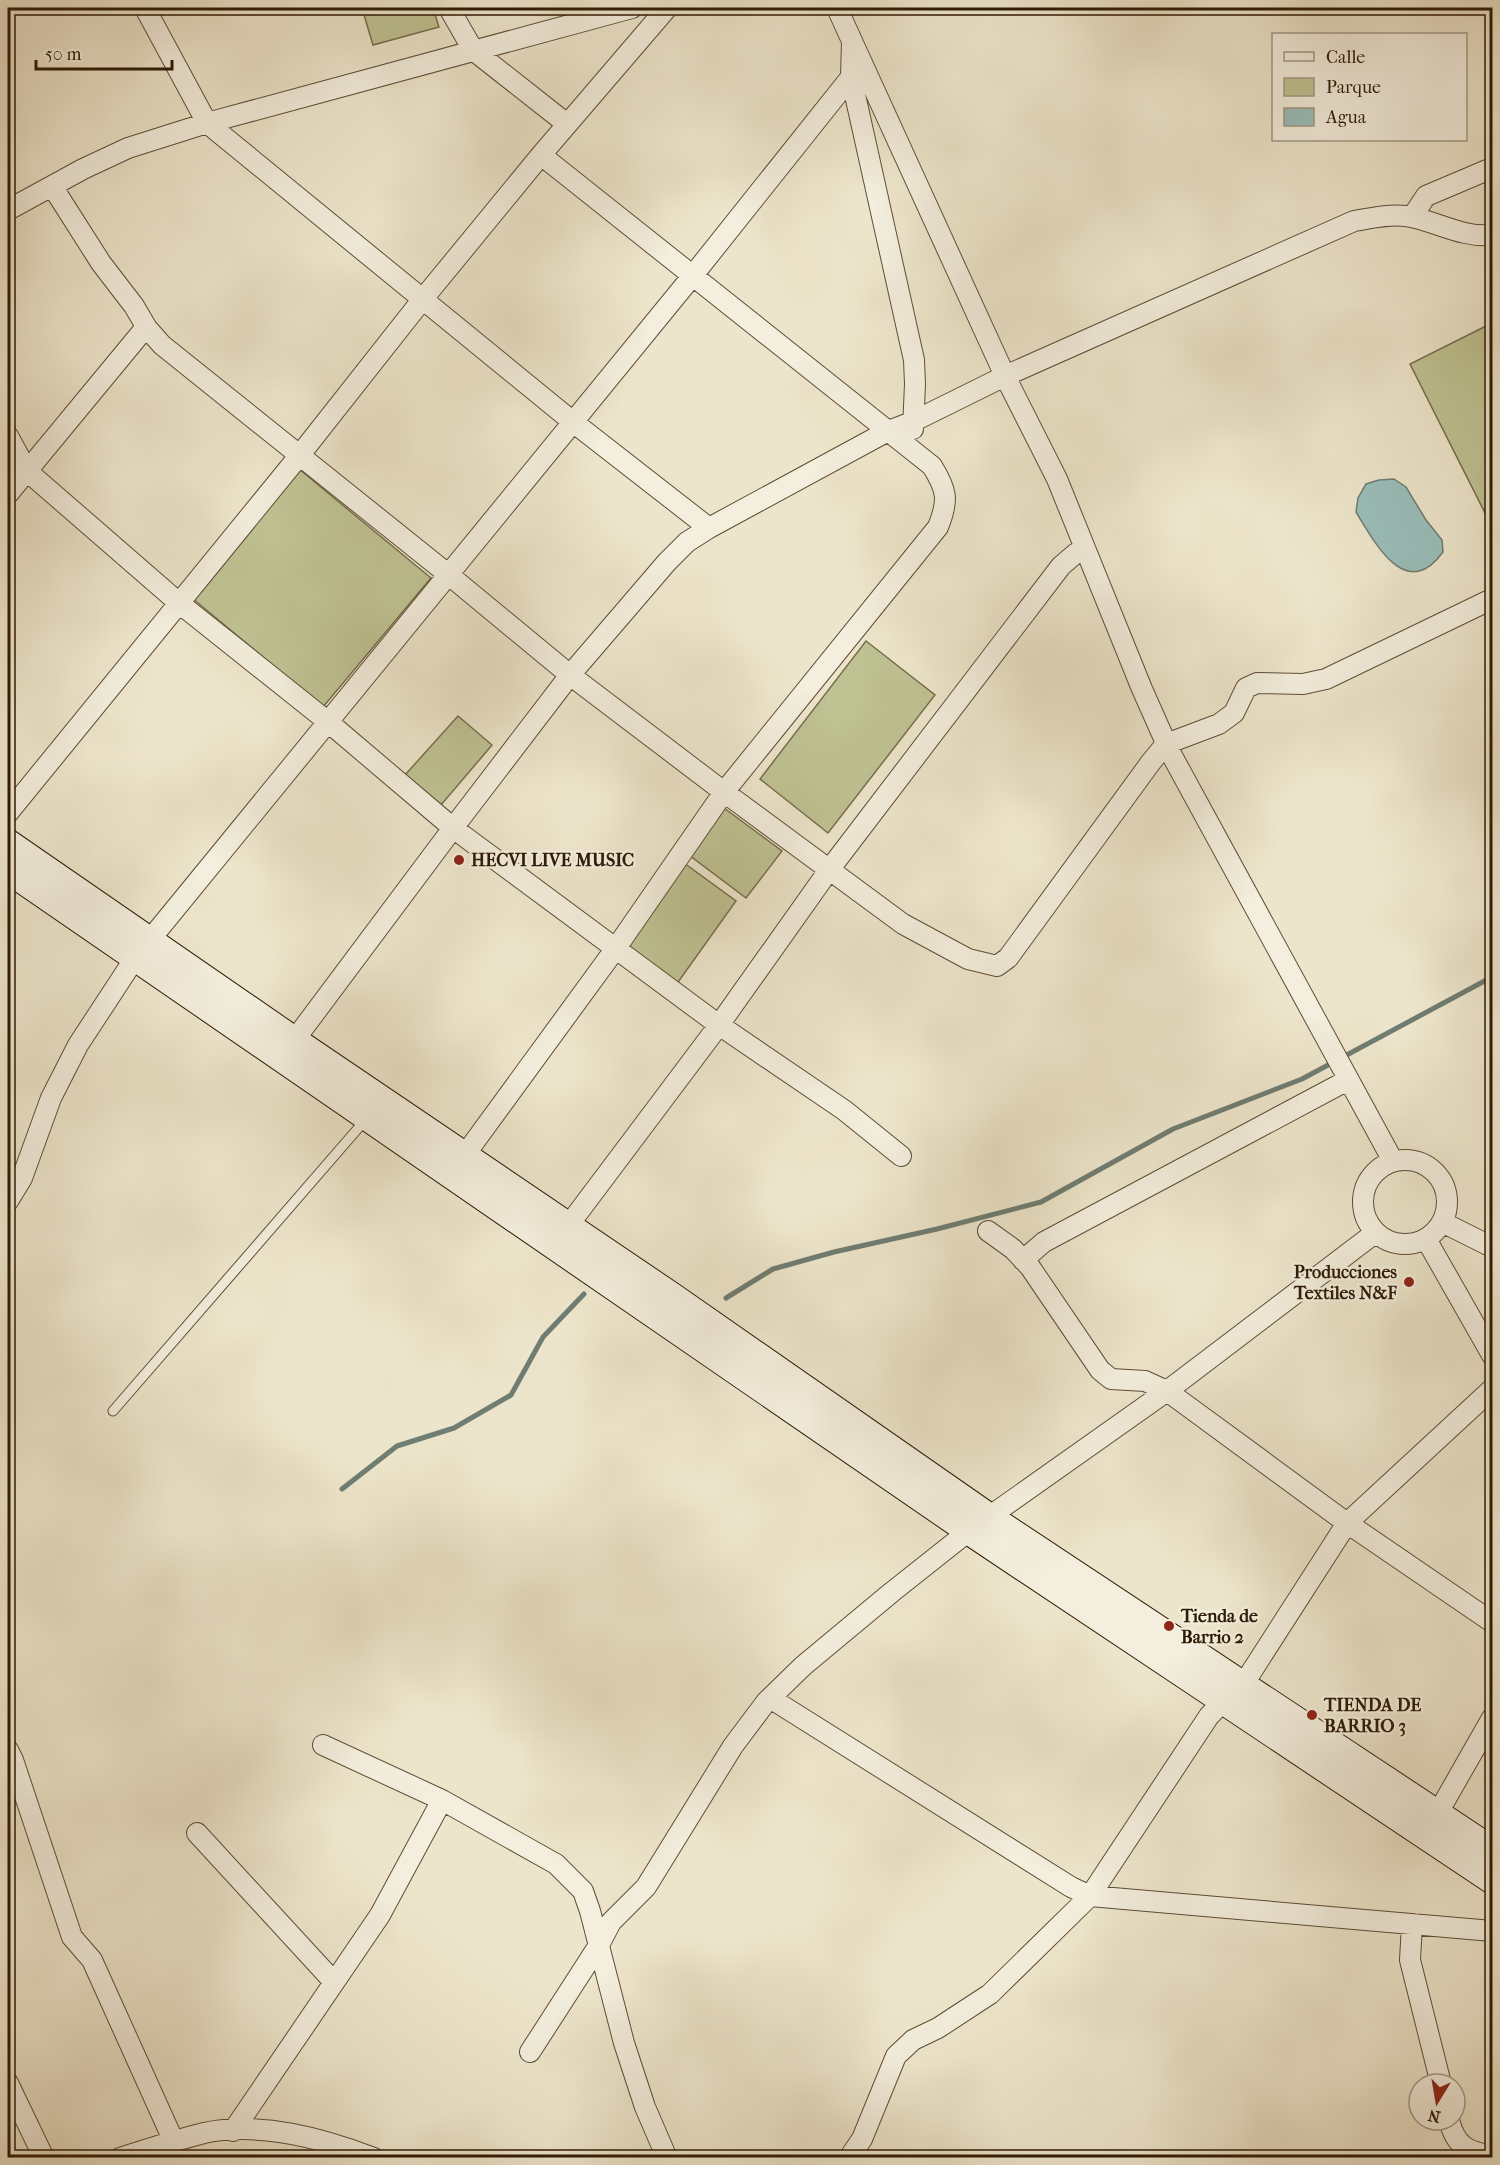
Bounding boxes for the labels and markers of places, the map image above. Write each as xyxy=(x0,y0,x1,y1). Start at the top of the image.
place label: HECVI LIVE MUSIC xyxy=(471,850,634,871)
marker: HECVI LIVE MUSIC xyxy=(452,853,466,867)
place label: Producciones Textiles N&F xyxy=(1293,1262,1397,1304)
marker: Producciones Textiles N&F xyxy=(1402,1275,1416,1289)
place label: Tienda de Barrio 2 xyxy=(1180,1606,1258,1648)
marker: Tienda de Barrio 2 xyxy=(1162,1619,1176,1633)
place label: TIENDA DE BARRIO 3 xyxy=(1323,1695,1421,1737)
marker: TIENDA DE BARRIO 3 xyxy=(1305,1708,1319,1722)

